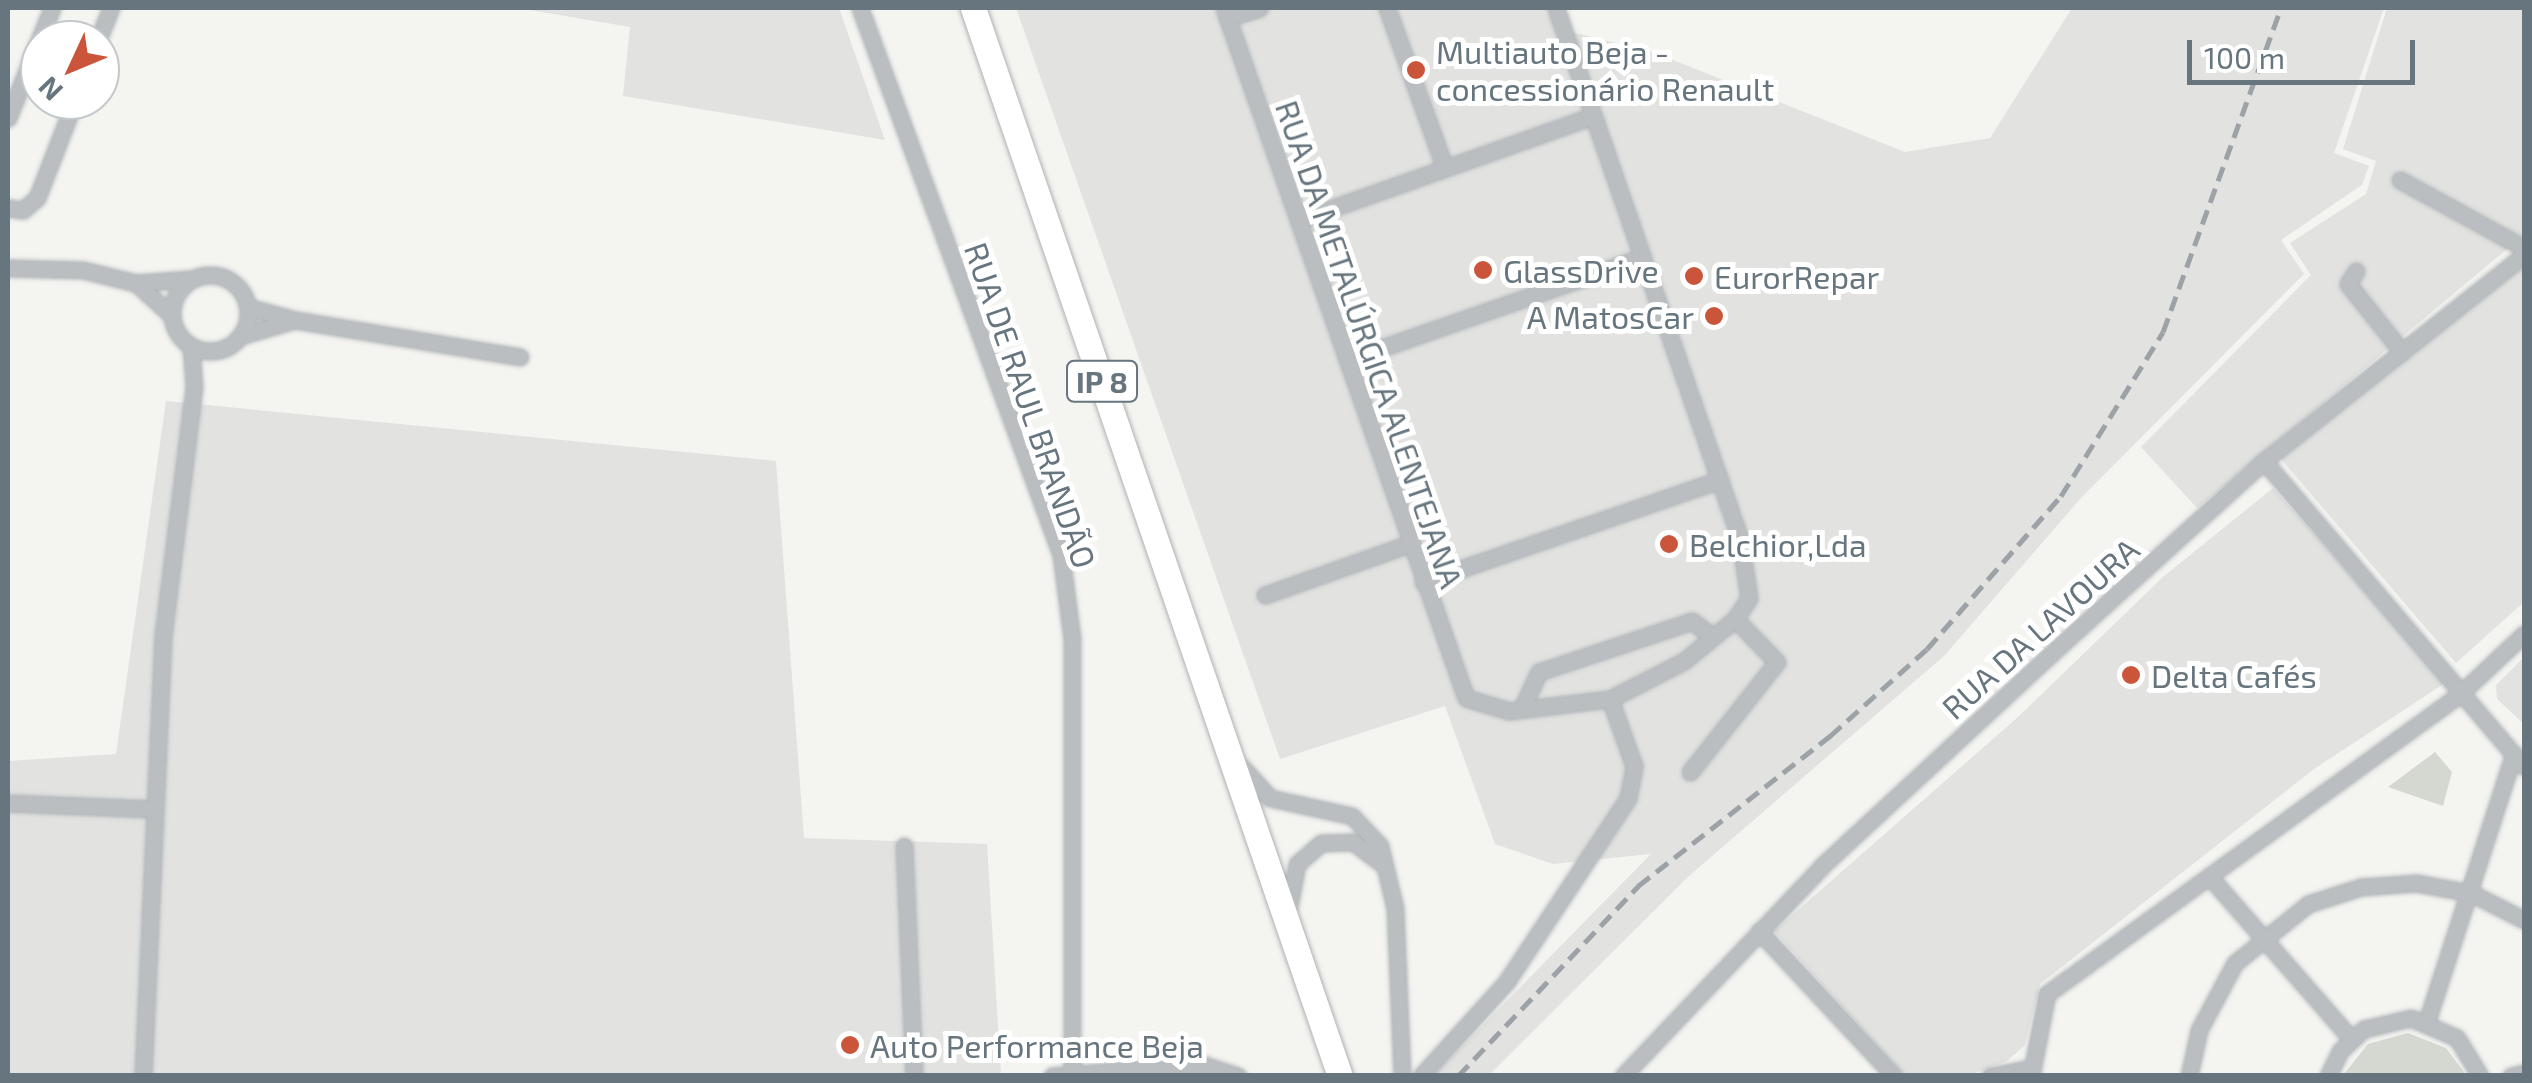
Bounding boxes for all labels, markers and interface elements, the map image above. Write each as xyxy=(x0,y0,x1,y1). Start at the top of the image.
north arrow xyxy=(20,20,120,120)
scale bar xyxy=(2192,20,2420,82)
place label: Multiauto Beja - concessionário Renault xyxy=(1436,33,1774,108)
text: 100 m xyxy=(2204,39,2285,75)
marker: Multiauto Beja - concessionário Renault xyxy=(1405,59,1427,81)
text: N xyxy=(31,70,69,109)
street label: RUA DA METALÚRGICA ALENTEJANA xyxy=(1268,94,1472,594)
street label: RUA DE RAUL BRANDÃO xyxy=(957,237,1105,573)
place label: GlassDrive xyxy=(1503,251,1659,289)
place label: EurorRepar xyxy=(1714,257,1879,295)
marker: GlassDrive xyxy=(1472,259,1494,281)
marker: EurorRepar xyxy=(1683,265,1705,287)
place label: A MatosCar xyxy=(1526,297,1694,335)
marker: A MatosCar xyxy=(1703,305,1725,327)
road number: IP 8 xyxy=(1064,356,1140,406)
place label: Belchior,Lda xyxy=(1689,525,1867,563)
street label: RUA DA LAVOURA xyxy=(1933,529,2147,727)
marker: Belchior,Lda xyxy=(1658,533,1680,555)
place label: Delta Cafés xyxy=(2151,656,2317,694)
marker: Delta Cafés xyxy=(2120,664,2142,686)
place label: Auto Performance Beja xyxy=(870,1026,1204,1064)
marker: Auto Performance Beja xyxy=(839,1034,861,1056)

